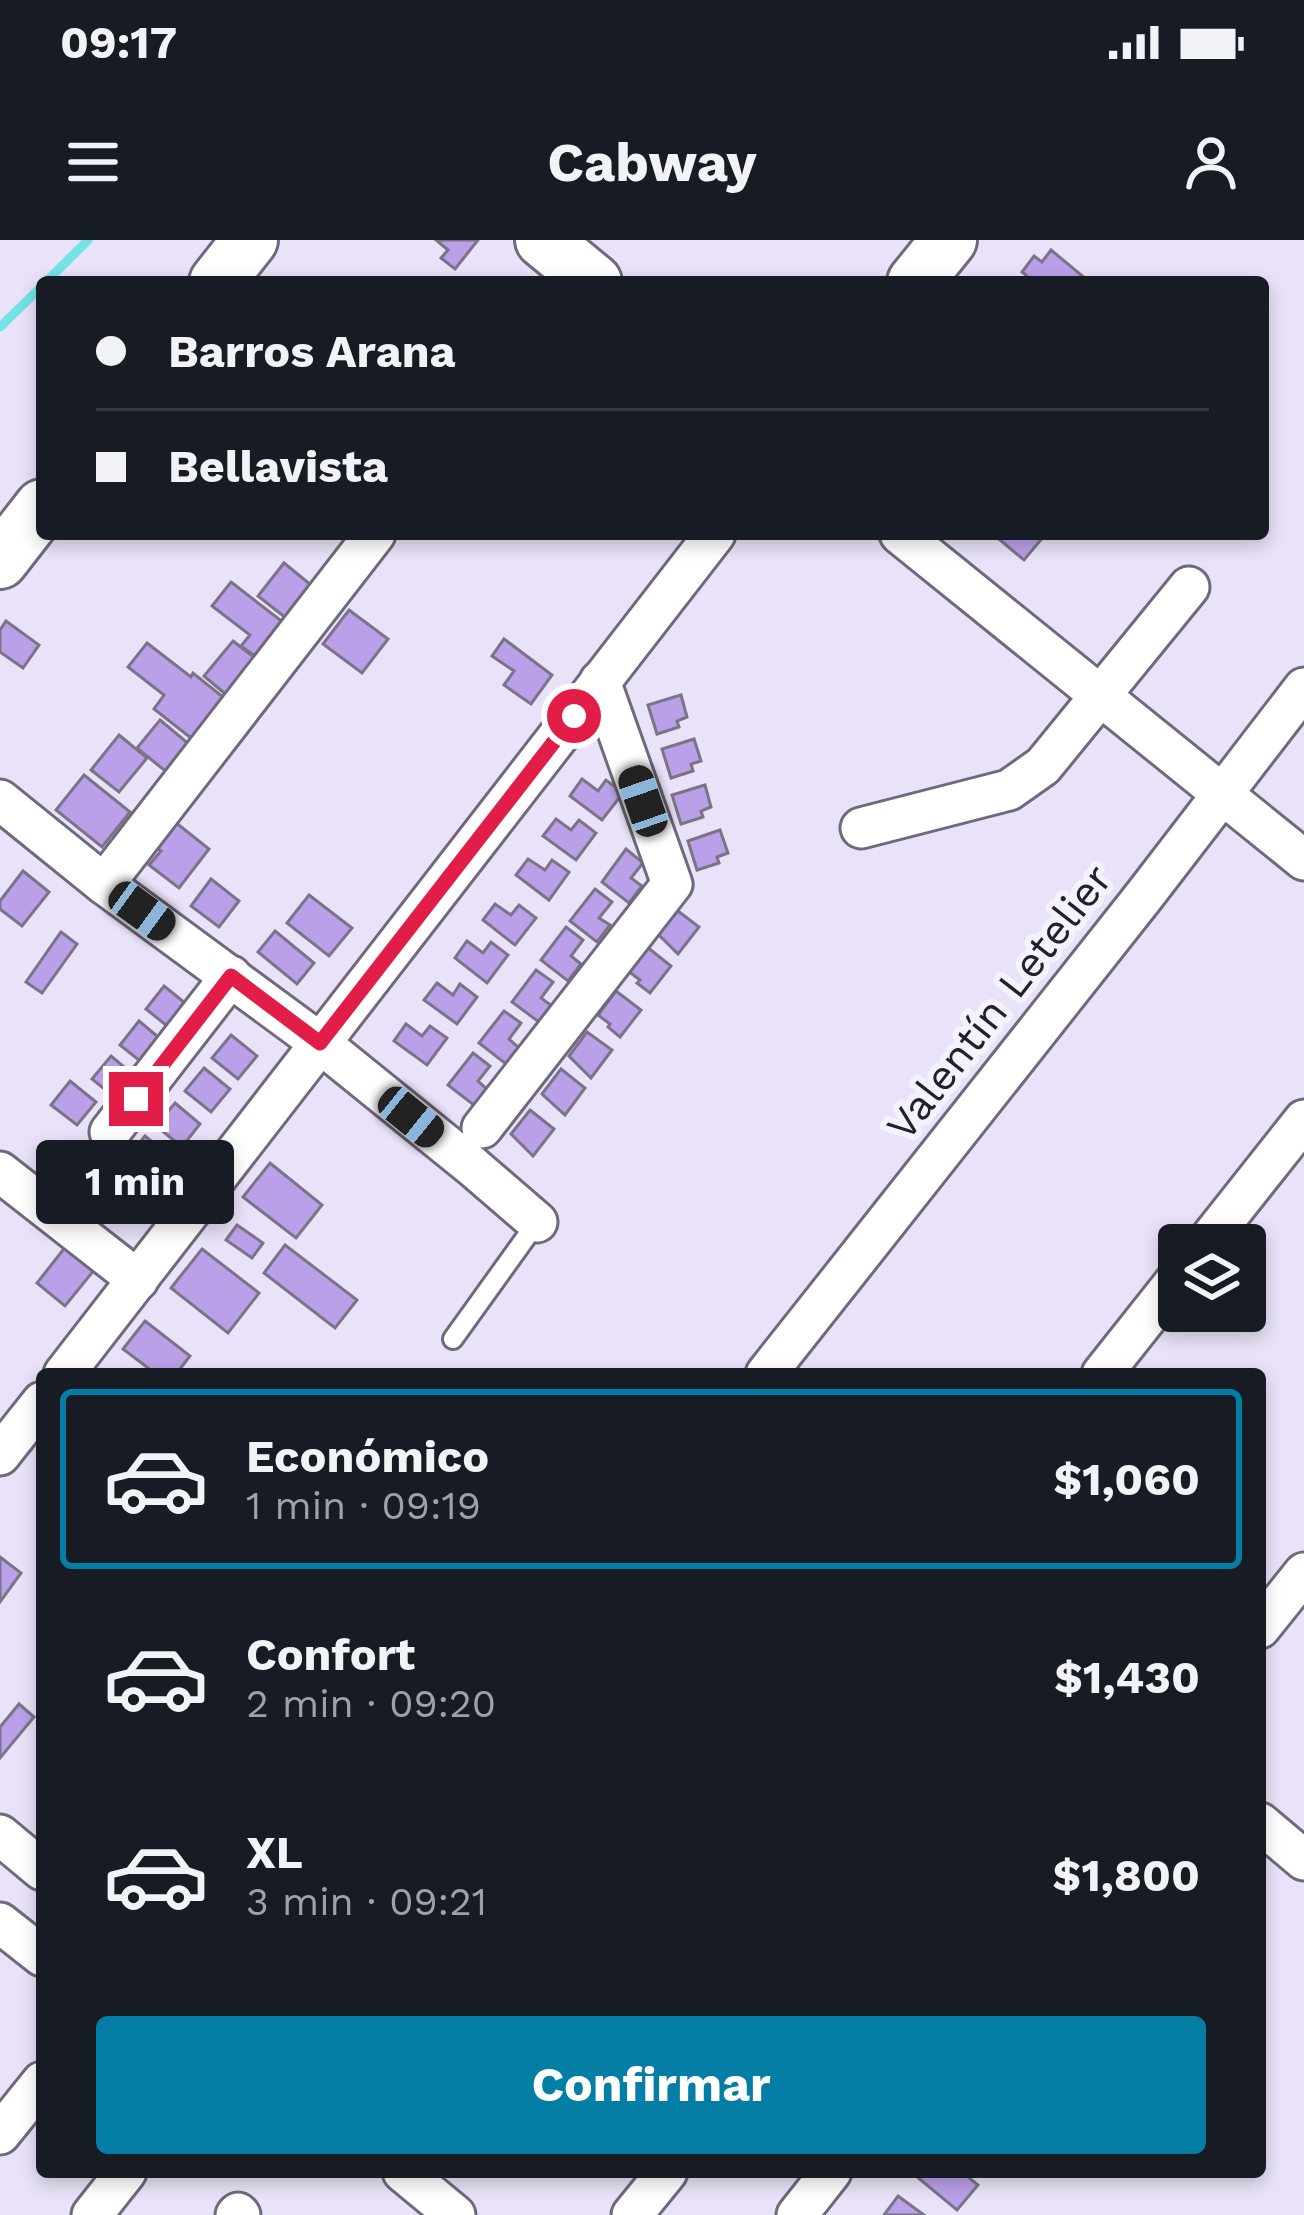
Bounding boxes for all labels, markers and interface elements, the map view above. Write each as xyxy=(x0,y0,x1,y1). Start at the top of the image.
text: 09:17 xyxy=(60,16,177,69)
icon: menu xyxy=(60,129,126,195)
icon: person xyxy=(1178,129,1244,195)
text: Cabway xyxy=(547,131,757,194)
text: Barros Arana xyxy=(168,325,456,378)
text: Bellavista xyxy=(168,440,388,493)
route start xyxy=(547,689,601,743)
car xyxy=(614,761,672,841)
street label: Valentín Letelier xyxy=(876,855,1122,1149)
car xyxy=(102,875,182,947)
route end xyxy=(109,1072,163,1126)
car xyxy=(372,1080,450,1154)
callout: 1 min xyxy=(37,1141,235,1225)
text: 1 min xyxy=(85,1159,185,1204)
map controls xyxy=(1158,1224,1266,1332)
button: layers xyxy=(1158,1224,1266,1332)
icon: car xyxy=(102,1425,210,1533)
text: Económico xyxy=(246,1430,489,1483)
text: $1,060 xyxy=(1053,1453,1200,1506)
text: 1 min · 09:19 xyxy=(246,1483,481,1528)
icon: car xyxy=(102,1623,210,1731)
text: Confort xyxy=(246,1628,415,1681)
text: $1,430 xyxy=(1054,1651,1200,1704)
text: 2 min · 09:20 xyxy=(246,1681,496,1726)
icon: car xyxy=(102,1821,210,1929)
text: XL xyxy=(246,1826,303,1879)
text: $1,800 xyxy=(1053,1849,1200,1902)
text: 3 min · 09:21 xyxy=(246,1879,487,1924)
button: Confirmar xyxy=(96,2016,1206,2154)

